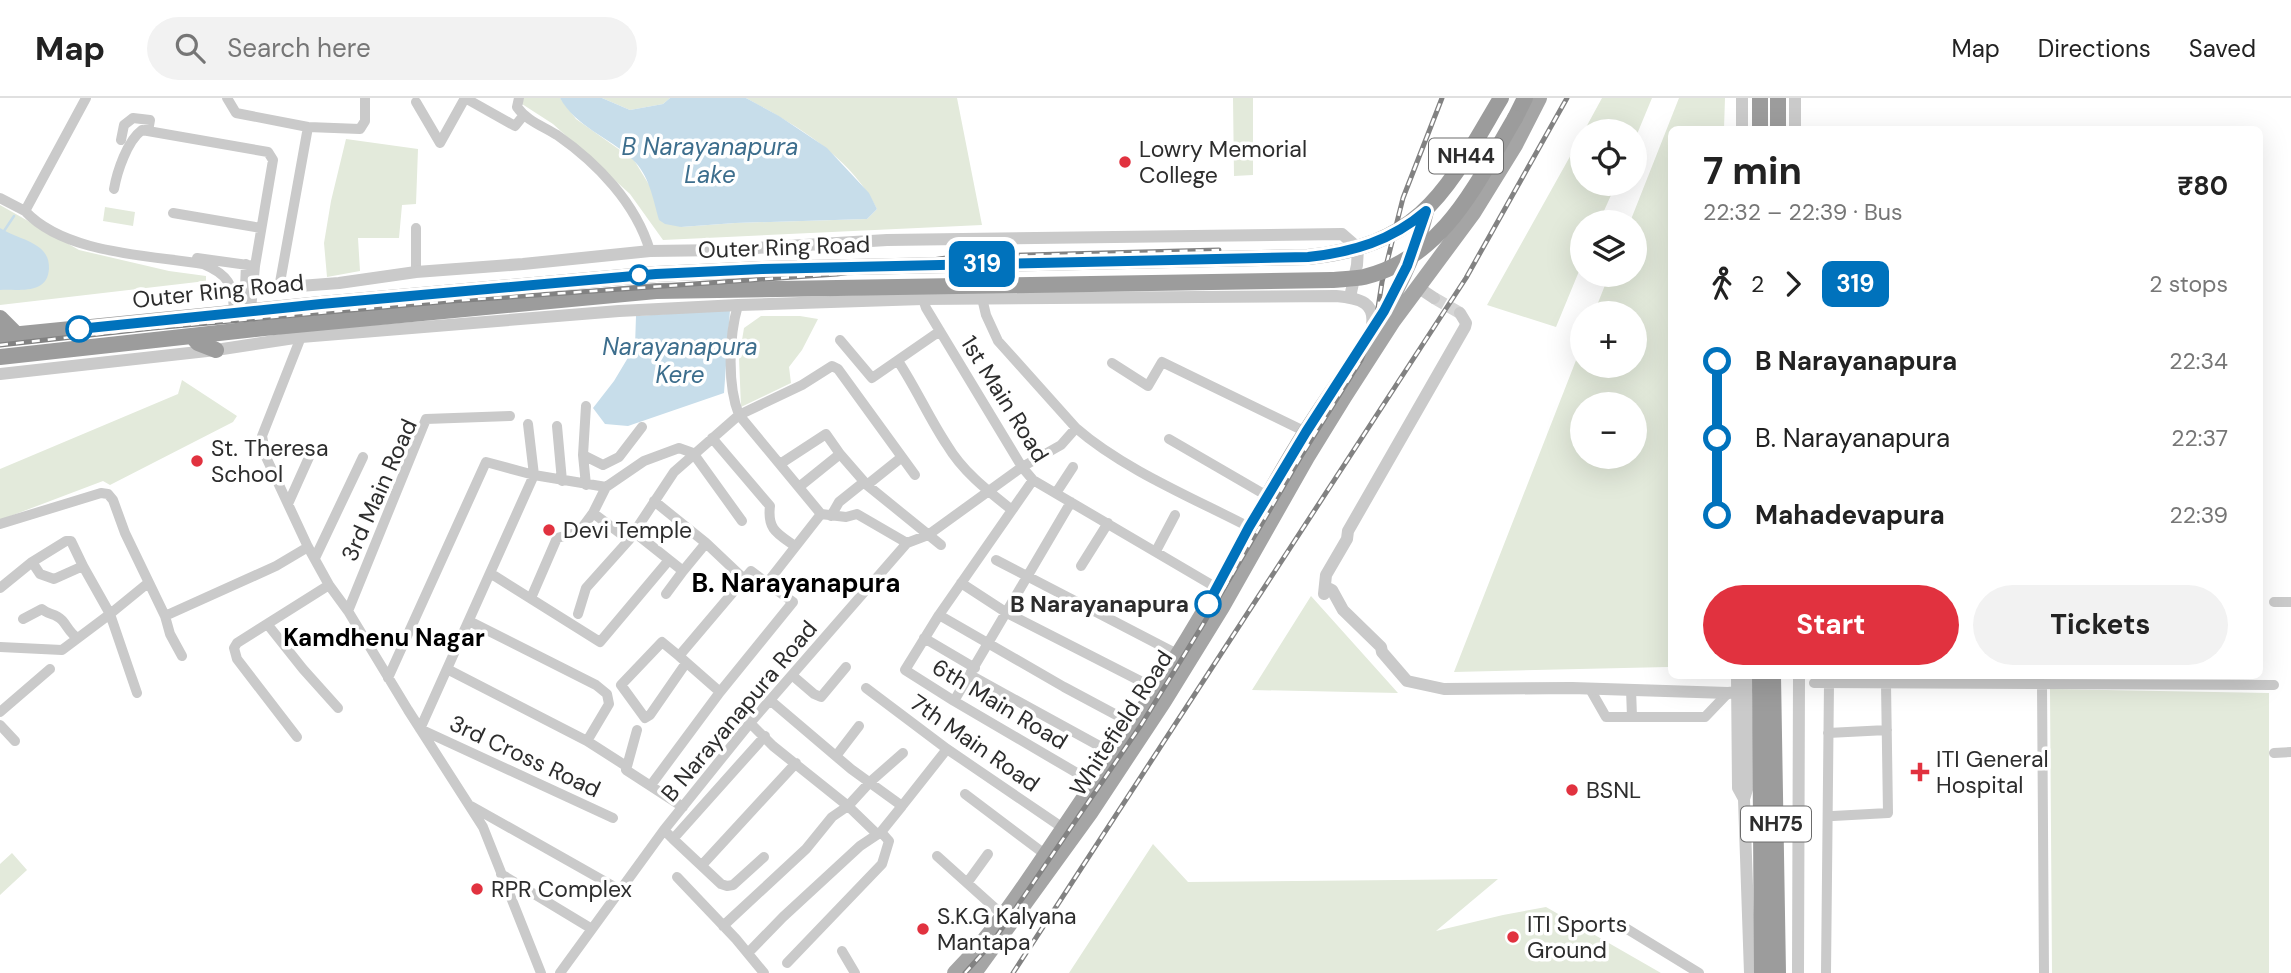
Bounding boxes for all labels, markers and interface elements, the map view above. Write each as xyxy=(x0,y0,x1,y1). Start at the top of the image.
search box xyxy=(147,17,637,80)
text: Map xyxy=(35,27,105,70)
icon: search xyxy=(171,29,209,67)
text: Search here xyxy=(227,31,371,65)
text: Map xyxy=(1952,33,2000,64)
text: Directions xyxy=(2038,33,2151,64)
text: Saved xyxy=(2189,33,2256,64)
map controls xyxy=(1570,119,1647,469)
button: locate xyxy=(1570,119,1647,196)
water label: B Narayanapura Lake xyxy=(622,131,798,190)
place label: Lowry Memorial College xyxy=(1139,134,1307,190)
road number: NH44 xyxy=(1429,139,1503,174)
text: 7 min xyxy=(1703,146,1802,196)
marker: Lowry Memorial College xyxy=(1117,154,1133,170)
text: ₹80 xyxy=(2177,169,2228,203)
text: 22:32 – 22:39 · Bus xyxy=(1703,197,1903,227)
button: layers xyxy=(1570,210,1647,287)
street label: Outer Ring Road xyxy=(697,229,871,265)
line badge: 319 xyxy=(942,241,1022,287)
text: 319 xyxy=(963,248,1001,279)
unlabelled marker xyxy=(629,265,649,285)
icon: walk xyxy=(1703,265,1741,303)
icon: forward xyxy=(1774,265,1812,303)
street label: Outer Ring Road xyxy=(131,267,305,315)
text: 319 xyxy=(1836,268,1875,299)
text: 2 xyxy=(1751,269,1764,299)
text: 2 stops xyxy=(2149,269,2228,299)
button: + xyxy=(1570,301,1647,378)
unlabelled marker xyxy=(66,316,92,342)
street label: 1st Main Road xyxy=(954,330,1056,468)
water label: Narayanapura Kere xyxy=(602,331,758,390)
text: B Narayanapura xyxy=(1755,344,1957,378)
text: 22:34 xyxy=(2169,346,2228,376)
button: − xyxy=(1570,392,1647,469)
street label: 3rd Main Road xyxy=(334,414,424,566)
text: B. Narayanapura xyxy=(1755,421,1950,455)
text: 22:37 xyxy=(2171,423,2228,453)
place label: St. Theresa School xyxy=(211,433,328,489)
marker: St. Theresa School xyxy=(189,453,205,469)
text: Mahadevapura xyxy=(1755,498,1945,532)
text: 22:39 xyxy=(2169,500,2228,530)
place label: Devi Temple xyxy=(563,515,692,545)
marker: Devi Temple xyxy=(541,522,557,538)
district label: B. Narayanapura xyxy=(692,566,900,600)
button: Start xyxy=(1703,585,1959,665)
button: Tickets xyxy=(1973,585,2228,665)
place label: B Narayanapura xyxy=(1010,589,1189,619)
marker: B Narayanapura xyxy=(1195,591,1221,617)
street label: B Narayanapura Road xyxy=(654,614,824,808)
district label: Kamdhenu Nagar xyxy=(283,622,485,653)
street label: Whitefield Road xyxy=(1063,644,1179,802)
street label: 6th Main Road xyxy=(927,652,1073,756)
street label: 7th Main Road xyxy=(905,687,1045,799)
street label: 3rd Cross Road xyxy=(445,708,605,804)
place label: ITI General Hospital xyxy=(1936,744,2049,800)
marker: ITI General Hospital xyxy=(1910,762,1930,782)
place label: BSNL xyxy=(1586,775,1641,805)
marker: BSNL xyxy=(1564,782,1580,798)
road number: NH75 xyxy=(1741,806,1811,842)
place label: RPR Complex xyxy=(491,874,632,904)
marker: RPR Complex xyxy=(469,881,485,897)
place label: S.K.G Kalyana Mantapa xyxy=(937,901,1077,957)
place label: ITI Sports Ground xyxy=(1527,909,1627,965)
marker: S.K.G Kalyana Mantapa xyxy=(915,921,931,937)
marker: ITI Sports Ground xyxy=(1505,929,1521,945)

